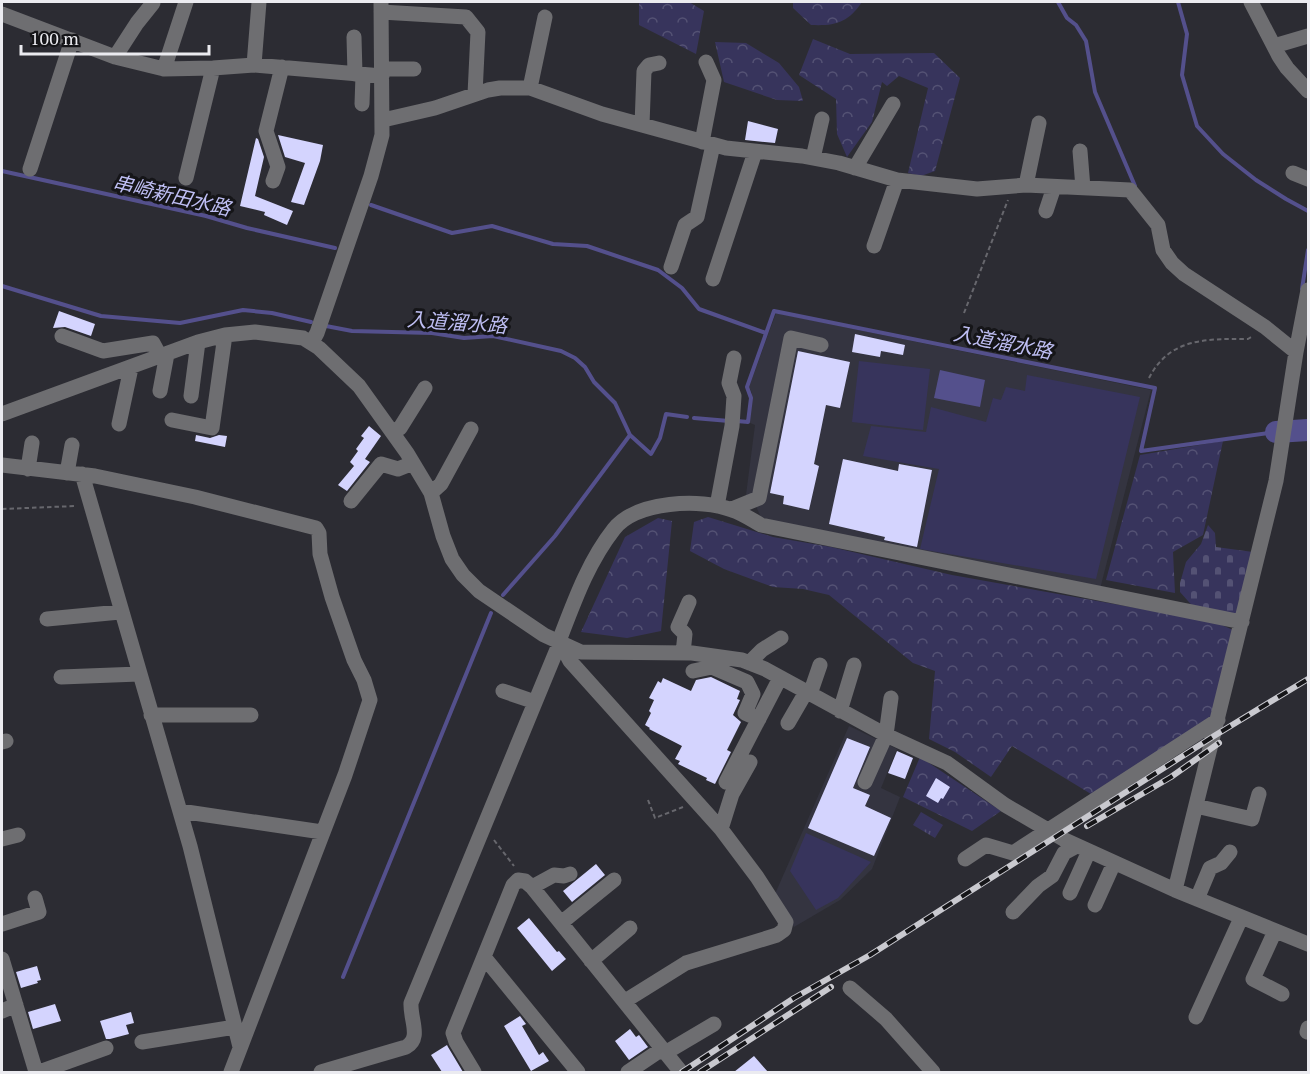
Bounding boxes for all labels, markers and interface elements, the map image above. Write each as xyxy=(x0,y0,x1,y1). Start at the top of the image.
scale bar xyxy=(21,18,208,56)
text: 100 m xyxy=(30,26,79,50)
water label: 串崎新田水路 xyxy=(111,168,235,222)
water label: 入道溜水路 xyxy=(406,305,510,339)
water label: 入道溜水路 xyxy=(951,319,1057,365)

